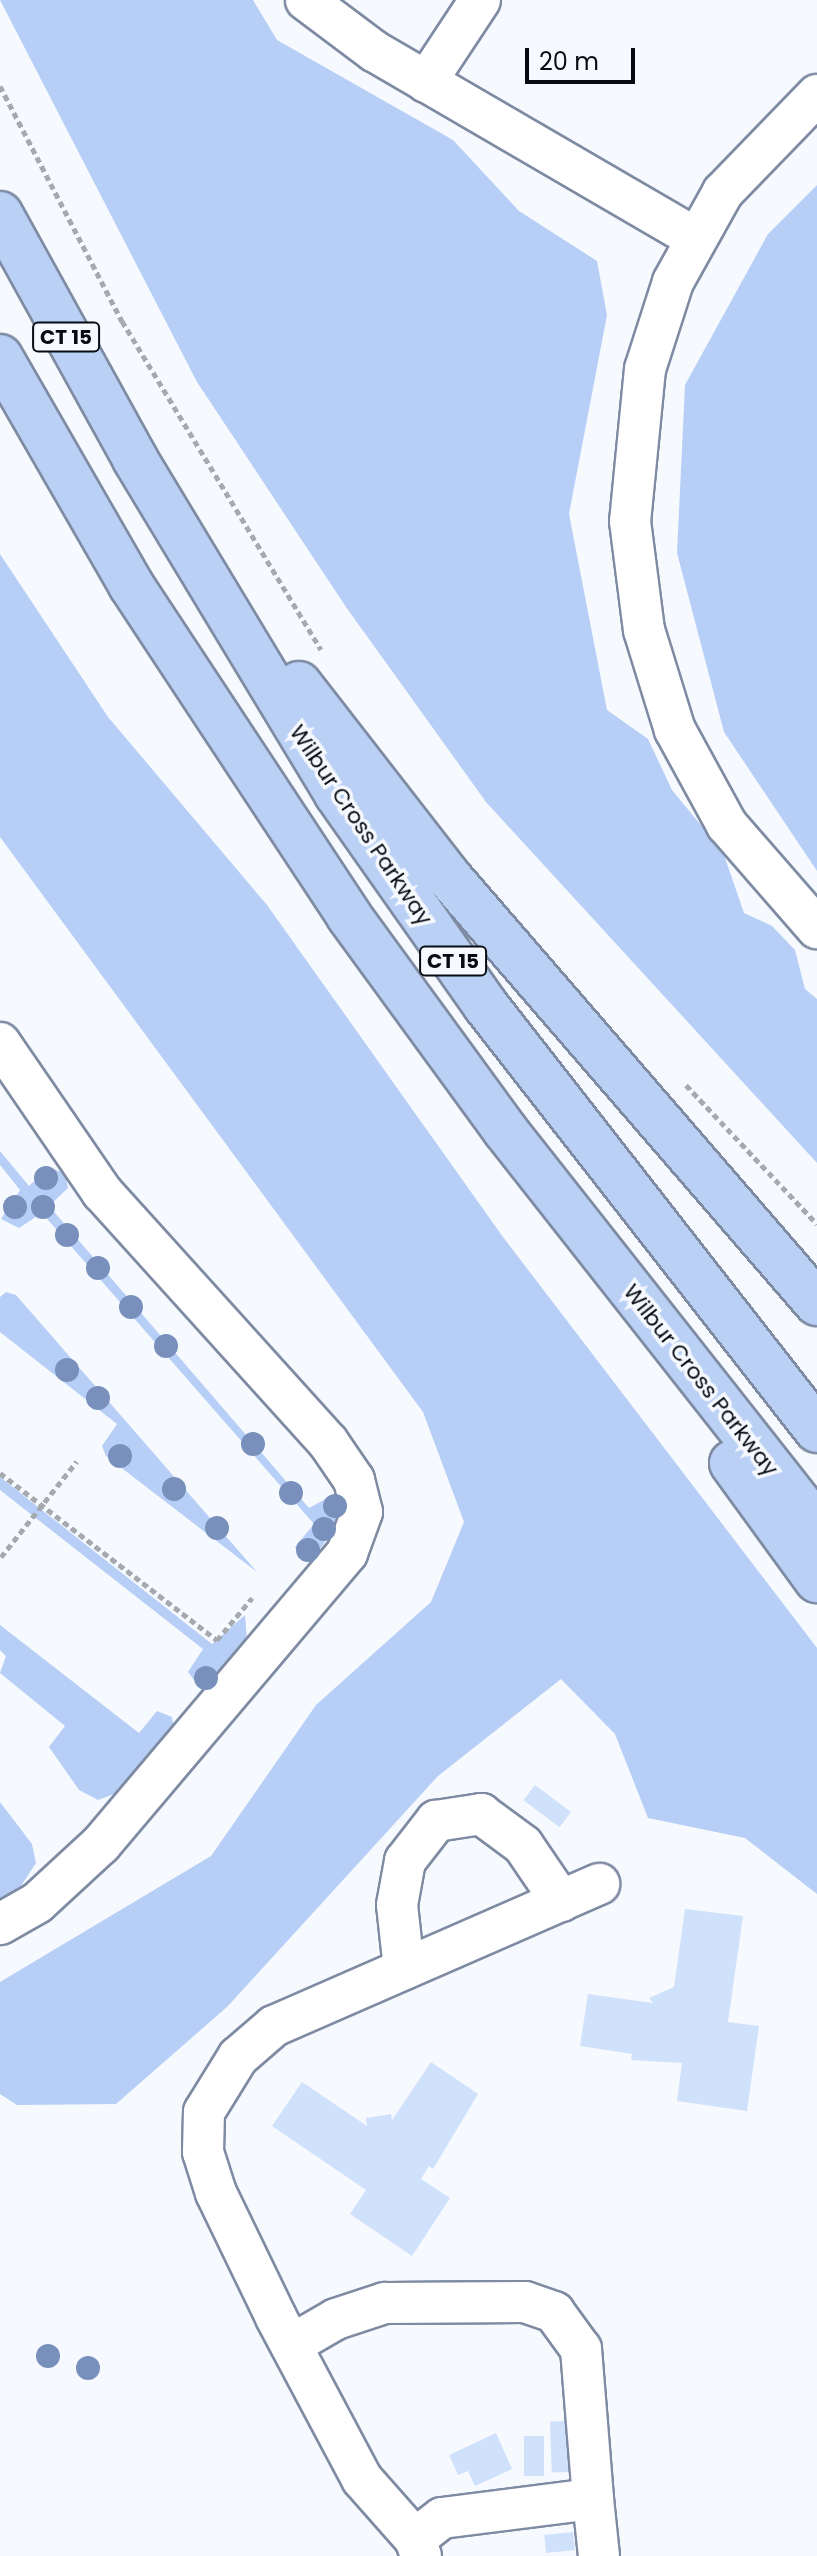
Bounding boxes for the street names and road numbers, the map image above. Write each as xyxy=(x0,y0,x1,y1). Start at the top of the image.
road number: CT 15 xyxy=(32,321,100,353)
street label: Wilbur Cross Parkway xyxy=(284,720,438,930)
road number: CT 15 xyxy=(419,945,487,977)
street label: Wilbur Cross Parkway xyxy=(618,1279,784,1481)

